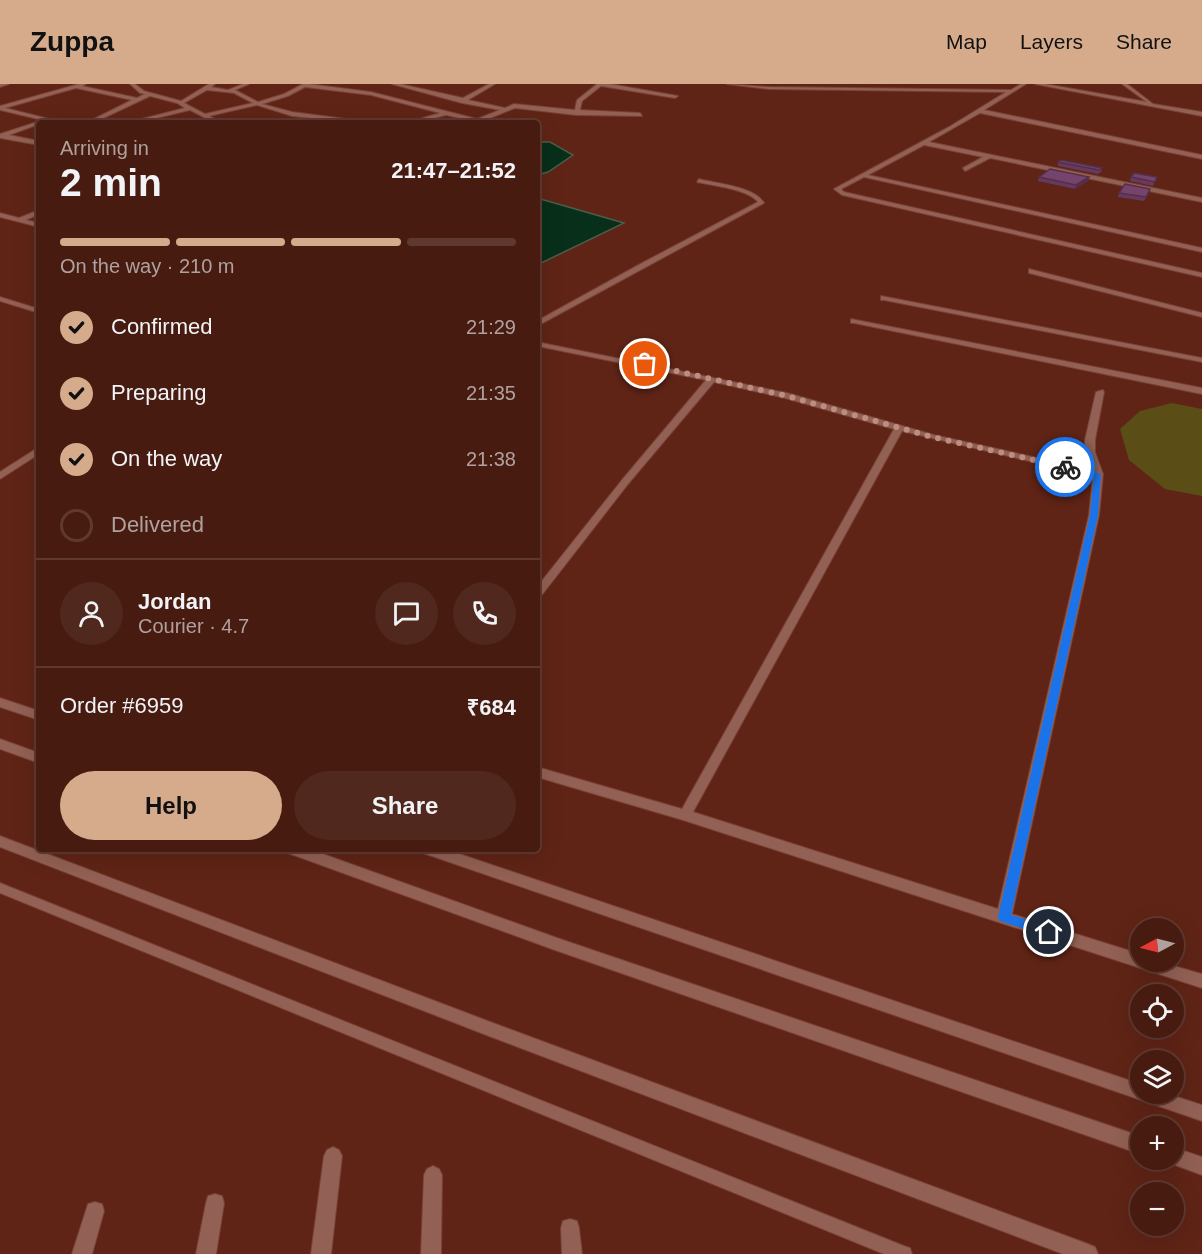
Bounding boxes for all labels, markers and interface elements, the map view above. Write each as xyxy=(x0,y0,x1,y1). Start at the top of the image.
text: Zuppa xyxy=(30,26,114,57)
text: Map xyxy=(946,30,987,53)
text: Layers xyxy=(1020,30,1083,53)
text: Share xyxy=(1116,30,1172,53)
text: Arriving in xyxy=(60,137,149,159)
text: 21:47–21:52 xyxy=(391,158,516,183)
text: 2 min xyxy=(60,161,162,204)
text: On the way · 210 m xyxy=(60,255,235,277)
icon: check xyxy=(60,311,93,344)
text: Confirmed xyxy=(111,314,212,339)
text: 21:29 xyxy=(466,316,516,338)
pin xyxy=(619,338,670,389)
icon: bag xyxy=(628,347,661,380)
icon: check xyxy=(60,377,93,410)
text: Preparing xyxy=(111,380,206,405)
text: 21:35 xyxy=(466,382,516,404)
courier xyxy=(1035,437,1095,497)
icon: check xyxy=(60,443,93,476)
text: On the way xyxy=(111,446,222,471)
text: 21:38 xyxy=(466,448,516,470)
icon: bike xyxy=(1049,451,1082,484)
text: Delivered xyxy=(111,512,204,537)
button: person xyxy=(60,582,123,645)
button: chat xyxy=(375,582,438,645)
button: phone xyxy=(453,582,516,645)
text: Jordan xyxy=(138,589,211,614)
text: Courier · 4.7 xyxy=(138,615,249,637)
text: Order #6959 xyxy=(60,693,184,718)
text: ₹684 xyxy=(467,695,516,720)
button: Help xyxy=(60,771,282,840)
button: Share xyxy=(294,771,516,840)
pin xyxy=(1023,906,1074,957)
icon: home xyxy=(1032,915,1065,948)
north arrow xyxy=(1130,918,1184,972)
map controls xyxy=(1130,918,1184,1236)
button: locate xyxy=(1130,984,1184,1038)
button: layers xyxy=(1130,1050,1184,1104)
button: + xyxy=(1130,1116,1184,1170)
button: − xyxy=(1130,1182,1184,1236)

